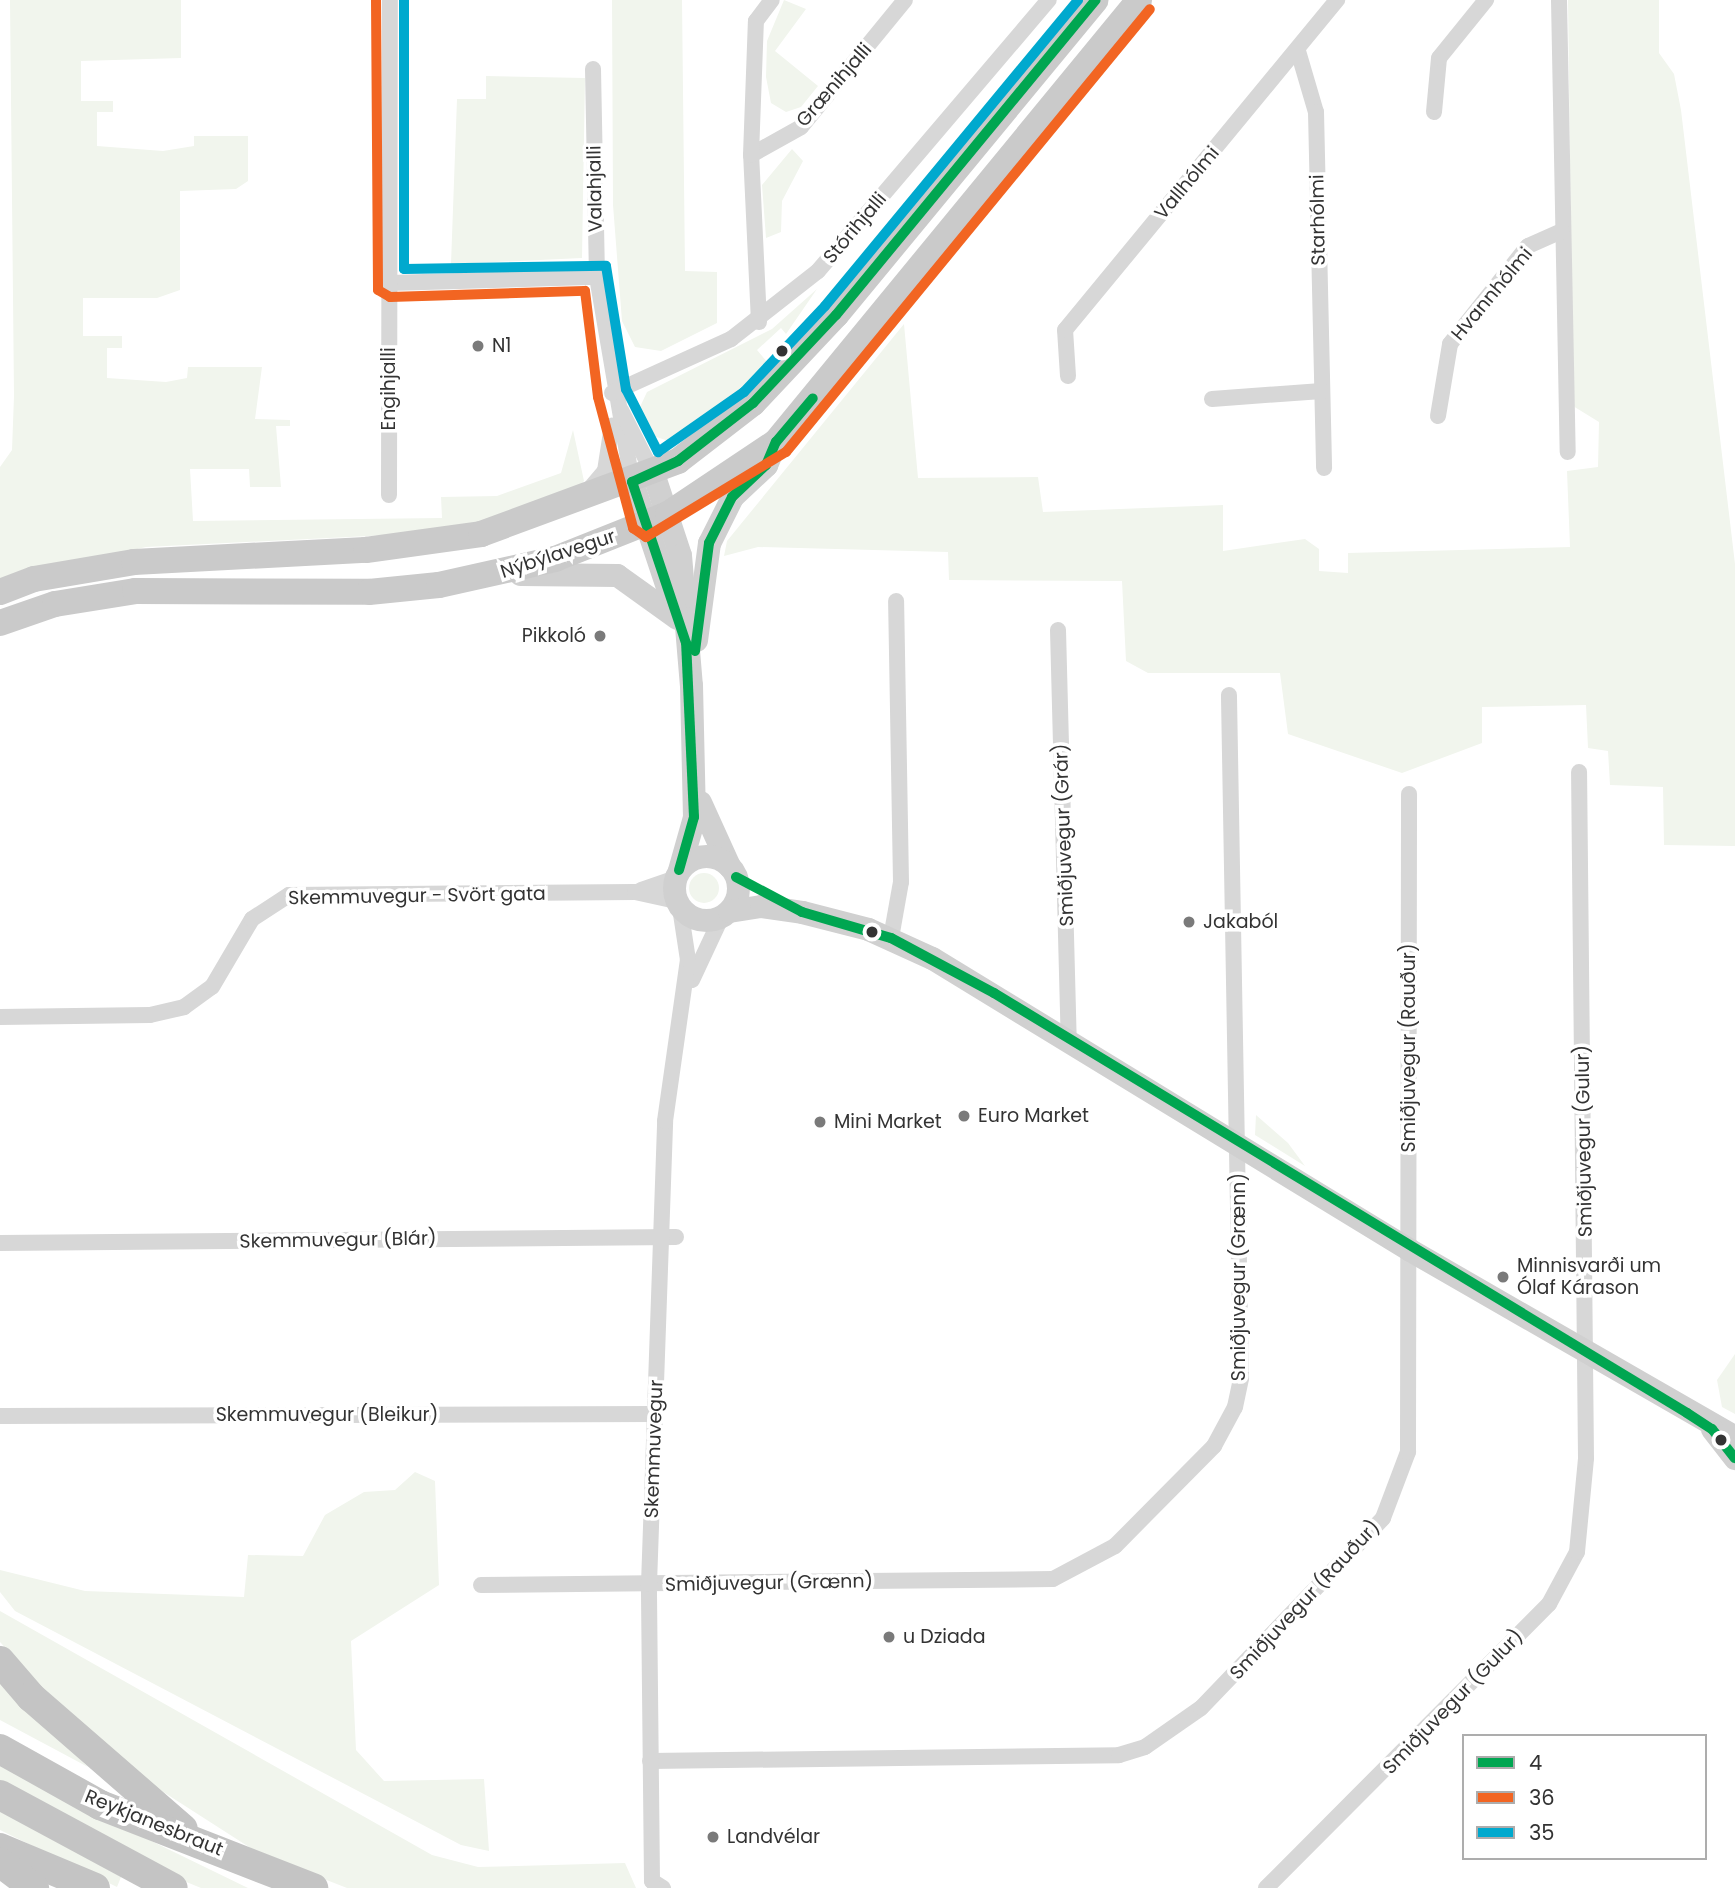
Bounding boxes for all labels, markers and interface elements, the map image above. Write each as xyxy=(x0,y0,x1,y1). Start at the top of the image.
street label: Grænihjalli xyxy=(792,39,876,131)
street label: Vallhólmi xyxy=(1150,142,1224,224)
street label: Valahjalli xyxy=(583,145,607,233)
street label: Starhólmi xyxy=(1306,174,1330,266)
street label: Stórihjalli xyxy=(819,188,891,268)
street label: Hvannhólmi xyxy=(1447,243,1537,345)
place label: N1 xyxy=(492,335,511,357)
marker: N1 xyxy=(470,338,486,354)
unlabelled marker xyxy=(775,344,789,358)
street label: Engihjalli xyxy=(378,347,400,431)
street label: Nýbýlavegur xyxy=(498,525,618,583)
place label: Pikkoló xyxy=(522,625,586,647)
marker: Pikkoló xyxy=(592,628,608,644)
street label: Smiðjuvegur (Grár) xyxy=(1049,743,1079,927)
street label: Skemmuvegur - Svört gata xyxy=(288,882,546,910)
place label: Jakaból xyxy=(1203,911,1278,933)
marker: Jakaból xyxy=(1181,914,1197,930)
unlabelled marker xyxy=(865,925,879,939)
street label: Smiðjuvegur (Rauður) xyxy=(1398,943,1420,1153)
street label: Smiðjuvegur (Gulur) xyxy=(1571,1045,1597,1237)
place label: Euro Market xyxy=(978,1105,1089,1127)
marker: Euro Market xyxy=(956,1108,972,1124)
place label: Mini Market xyxy=(834,1111,942,1133)
marker: Mini Market xyxy=(812,1114,828,1130)
street label: Smiðjuvegur (Grænn) xyxy=(1228,1173,1250,1381)
street label: Skemmuvegur (Blár) xyxy=(239,1227,437,1253)
place label: Minnisvarði um Ólaf Kárason xyxy=(1517,1255,1661,1299)
marker: Minnisvarði um Ólaf Kárason xyxy=(1495,1269,1511,1285)
street label: Skemmuvegur xyxy=(640,1379,668,1519)
street label: Skemmuvegur (Bleikur) xyxy=(216,1404,438,1426)
unlabelled marker xyxy=(1714,1433,1728,1447)
street label: Smiðjuvegur (Rauður) xyxy=(1225,1516,1385,1684)
street label: Smiðjuvegur (Grænn) xyxy=(665,1570,873,1596)
street label: Smiðjuvegur (Gulur) xyxy=(1378,1625,1528,1779)
place label: u Dziada xyxy=(903,1626,986,1648)
marker: u Dziada xyxy=(881,1629,897,1645)
legend xyxy=(1462,1734,1707,1860)
text: 4 xyxy=(1529,1748,1542,1777)
text: 36 xyxy=(1529,1783,1555,1812)
street label: Reykjanesbraut xyxy=(82,1785,226,1861)
text: 35 xyxy=(1529,1818,1555,1847)
place label: Landvélar xyxy=(727,1826,820,1848)
marker: Landvélar xyxy=(705,1829,721,1845)

